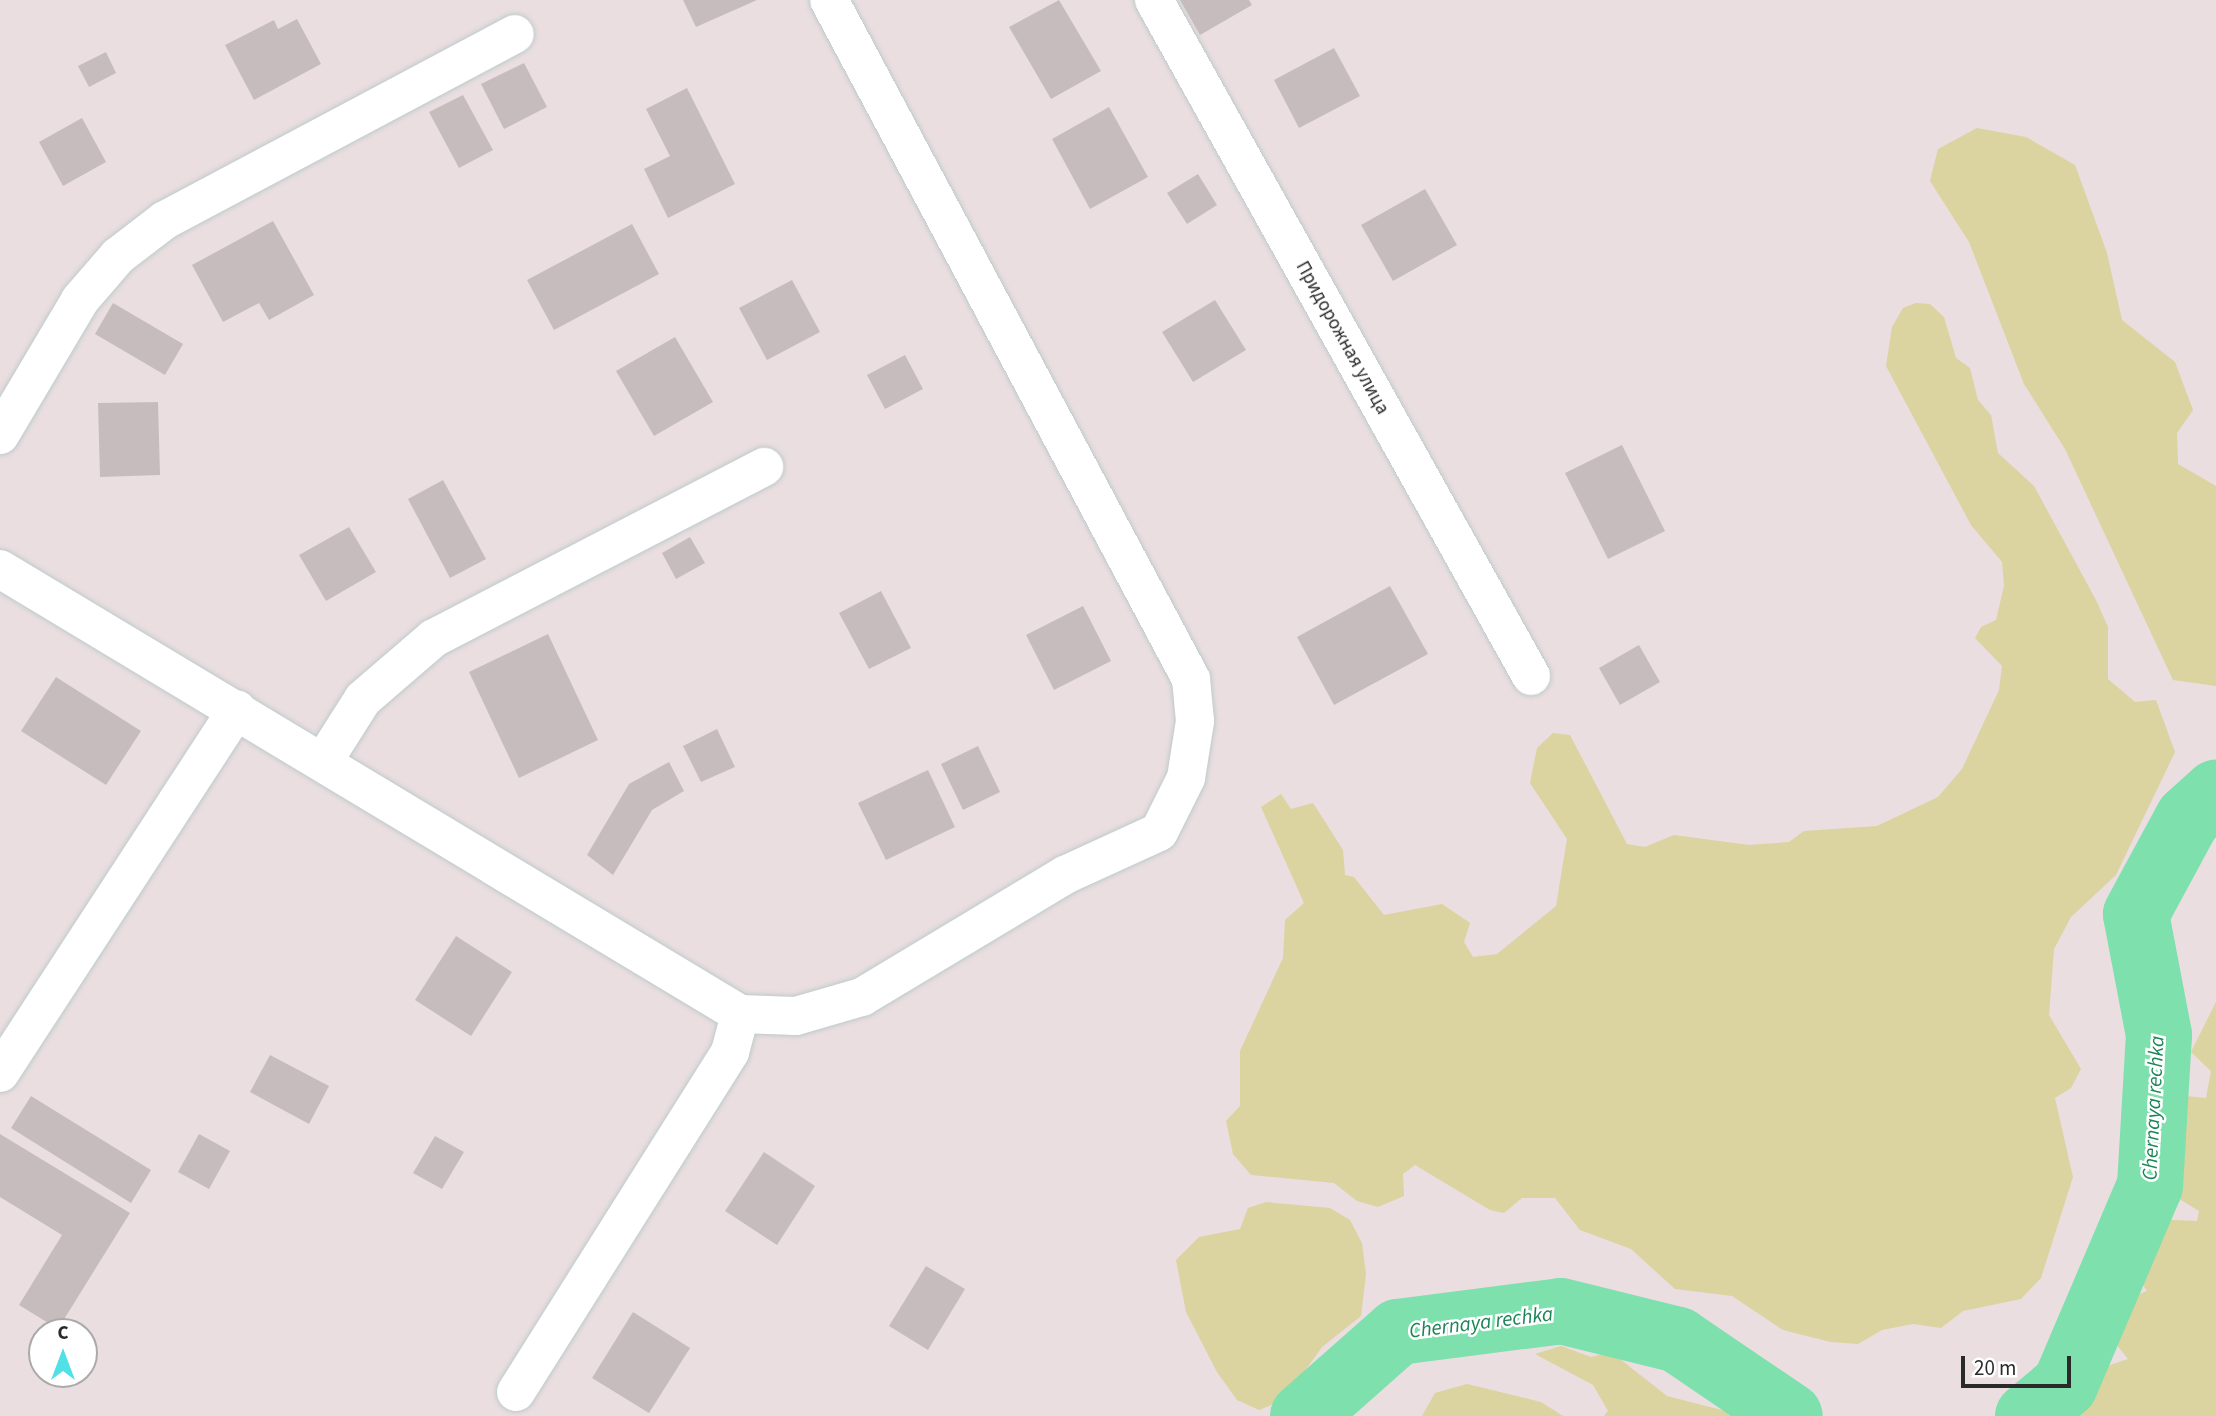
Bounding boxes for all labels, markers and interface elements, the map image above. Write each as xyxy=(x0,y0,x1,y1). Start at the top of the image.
street label: Придорожная улица xyxy=(1290,257,1394,419)
water label: Chernaya rechka xyxy=(2137,1035,2169,1181)
water label: Chernaya rechka xyxy=(1408,1301,1554,1343)
north arrow xyxy=(28,1318,98,1388)
text: С xyxy=(57,1320,69,1347)
scale bar xyxy=(1964,1342,2074,1386)
text: 20 m xyxy=(1974,1353,2016,1383)

